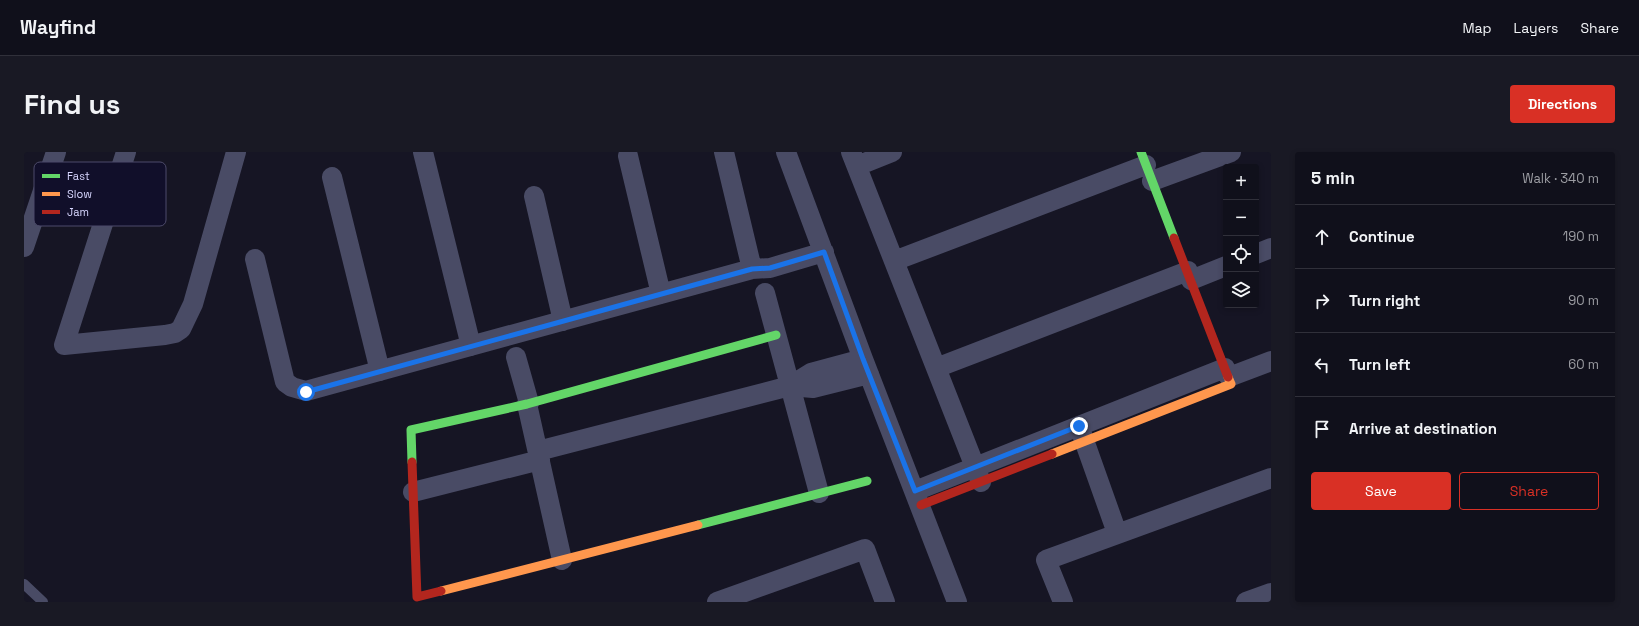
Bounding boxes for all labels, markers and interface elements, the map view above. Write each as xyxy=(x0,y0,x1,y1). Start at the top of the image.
text: Wayfind xyxy=(20,15,96,40)
text: Map xyxy=(1462,19,1492,37)
text: Layers xyxy=(1514,19,1558,37)
text: Share xyxy=(1580,19,1619,37)
button: Directions xyxy=(1510,85,1615,123)
text: Find us xyxy=(24,86,121,122)
legend xyxy=(34,162,166,226)
map controls xyxy=(1223,164,1259,308)
button: + xyxy=(1223,164,1259,200)
text: 5 min xyxy=(1311,167,1355,189)
text: Fast xyxy=(67,169,90,183)
text: Walk · 340 m xyxy=(1522,170,1599,187)
text: Slow xyxy=(67,187,92,201)
button: − xyxy=(1223,200,1259,236)
text: Jam xyxy=(67,205,89,219)
icon: ahead xyxy=(1311,226,1333,248)
text: Continue xyxy=(1349,227,1415,246)
text: 190 m xyxy=(1563,228,1599,245)
button: locate xyxy=(1223,236,1259,272)
button: layers xyxy=(1223,272,1259,308)
icon: right xyxy=(1311,290,1333,312)
text: Turn right xyxy=(1349,291,1420,310)
text: 90 m xyxy=(1568,292,1599,309)
icon: left xyxy=(1311,354,1333,376)
text: Turn left xyxy=(1349,355,1411,374)
text: 60 m xyxy=(1568,356,1599,373)
route start xyxy=(297,383,315,401)
route end xyxy=(1070,417,1088,435)
icon: arrive xyxy=(1311,418,1333,440)
text: Arrive at destination xyxy=(1349,419,1497,438)
button: Save xyxy=(1311,472,1451,510)
button: Share xyxy=(1459,472,1599,510)

